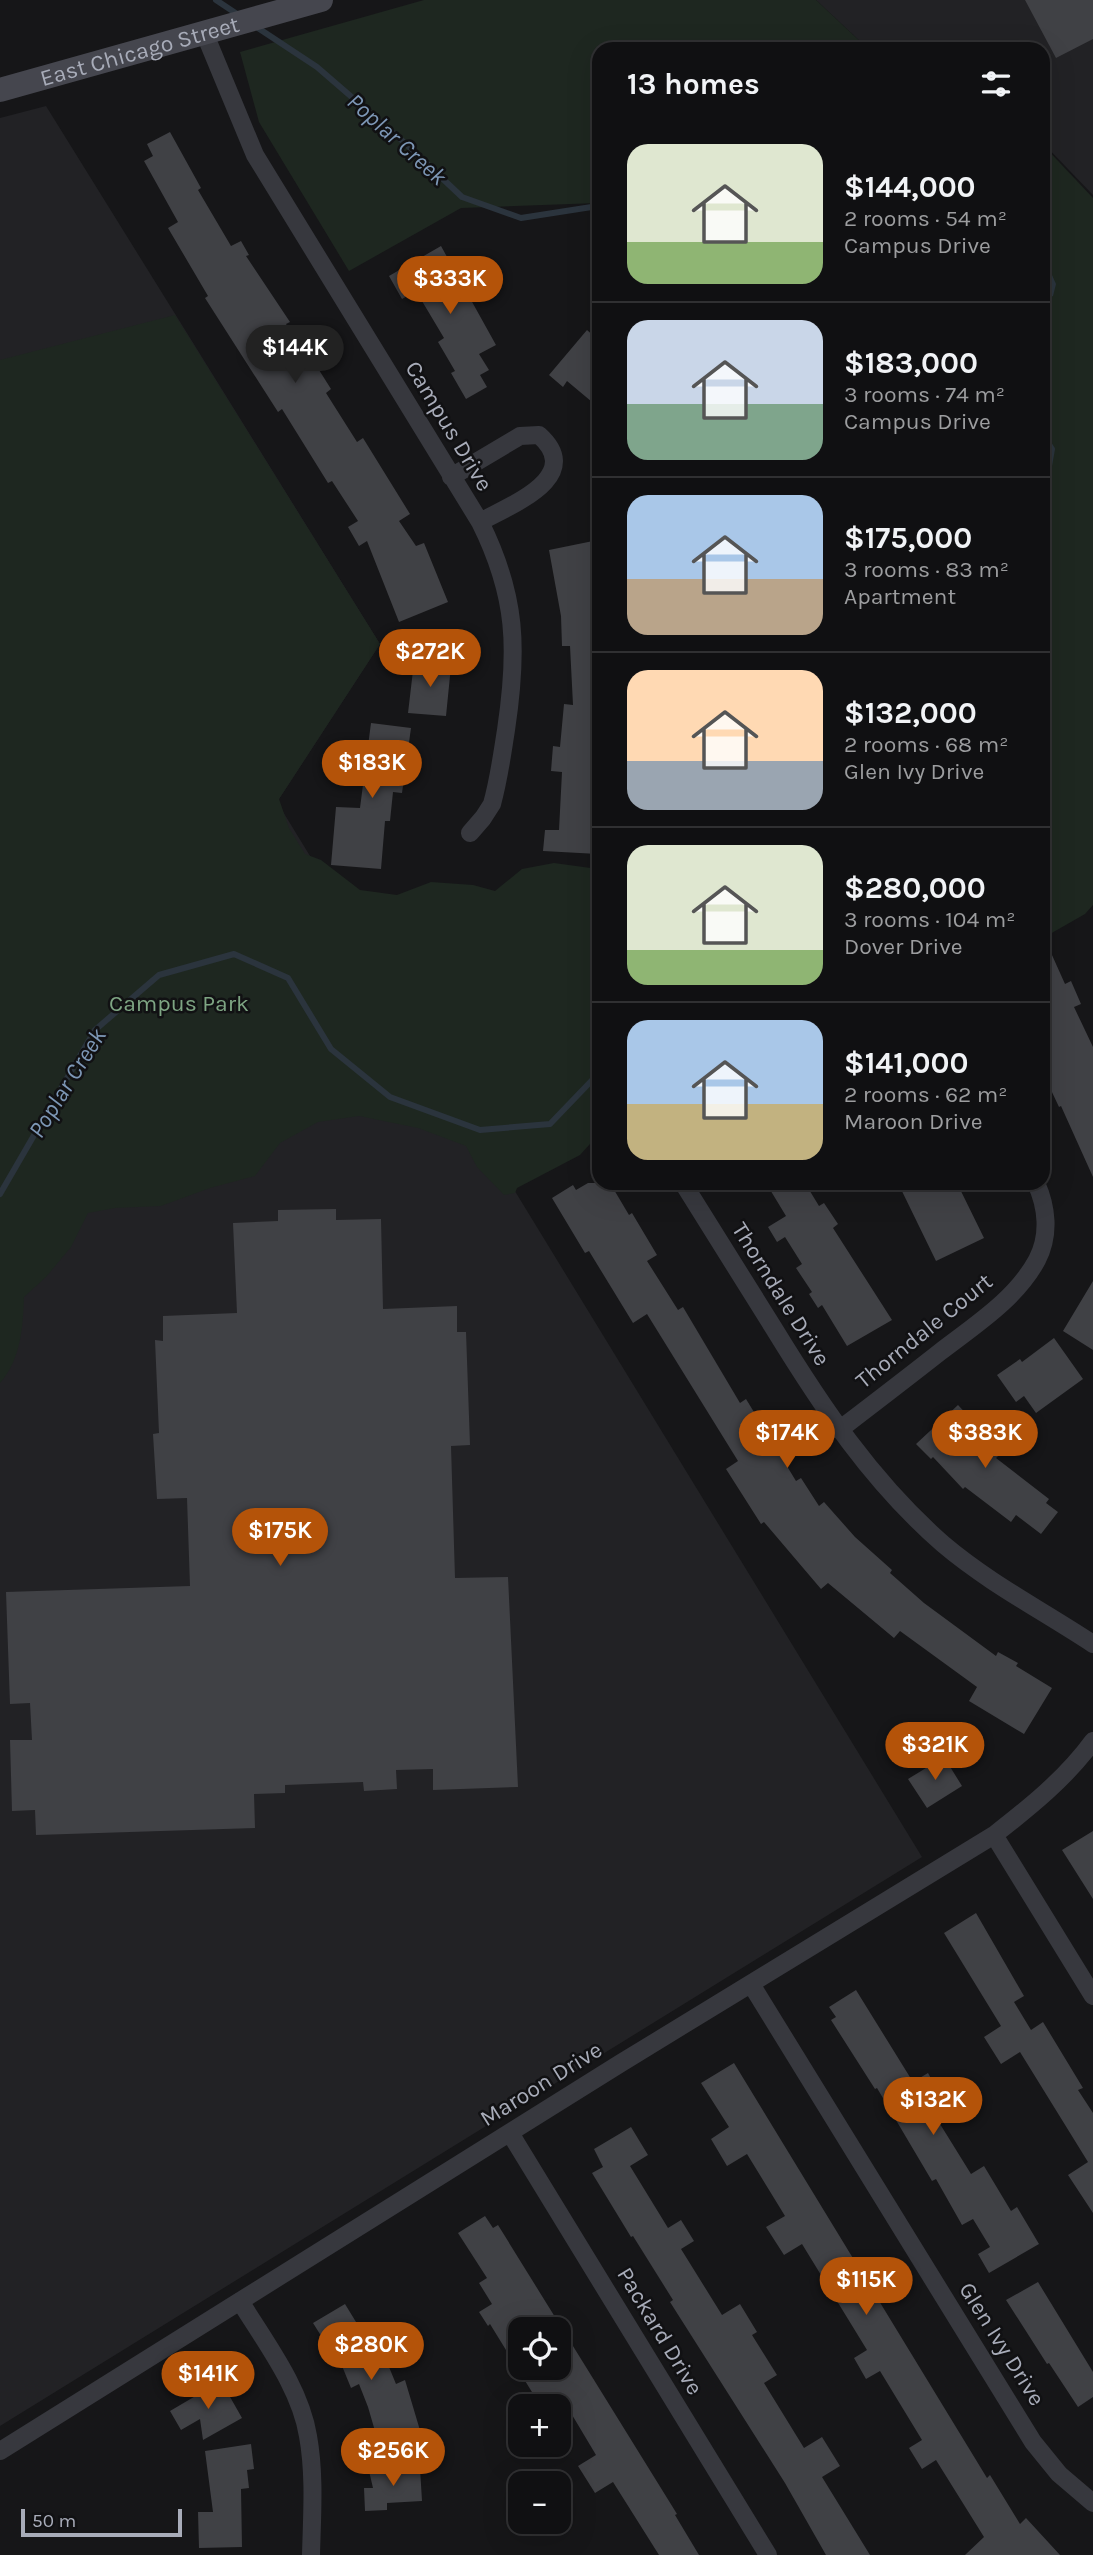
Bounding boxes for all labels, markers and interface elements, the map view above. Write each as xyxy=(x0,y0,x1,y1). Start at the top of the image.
street label: East Chicago Street xyxy=(37,10,242,92)
icon: filters xyxy=(977,65,1015,103)
text: 13 homes xyxy=(627,66,760,102)
water label: Poplar Creek xyxy=(342,87,453,191)
text: $144,000 xyxy=(844,169,976,205)
icon: home xyxy=(683,172,767,256)
text: 2 rooms · 54 m² xyxy=(844,205,1007,232)
text: Campus Drive xyxy=(844,232,991,259)
pin: $333K xyxy=(401,256,499,316)
text: $333K xyxy=(413,265,487,292)
pin: $144K xyxy=(246,326,344,385)
text: $144K xyxy=(262,334,328,361)
text: $183,000 xyxy=(844,345,978,381)
icon: home xyxy=(683,348,767,432)
street label: Campus Drive xyxy=(400,356,498,496)
text: 3 rooms · 74 m² xyxy=(844,381,1005,408)
text: Campus Drive xyxy=(844,408,991,435)
text: $175,000 xyxy=(844,520,972,556)
icon: home xyxy=(683,523,767,607)
text: 3 rooms · 83 m² xyxy=(844,556,1009,583)
text: Apartment xyxy=(844,583,956,610)
pin: $272K xyxy=(381,630,479,689)
text: $272K xyxy=(395,638,465,665)
text: $132,000 xyxy=(844,695,977,731)
icon: home xyxy=(683,698,767,782)
text: 2 rooms · 68 m² xyxy=(844,731,1008,758)
pin: $183K xyxy=(323,740,421,800)
text: $183K xyxy=(338,749,406,776)
text: Glen Ivy Drive xyxy=(844,758,984,785)
text: $280,000 xyxy=(844,870,986,906)
icon: home xyxy=(683,873,767,957)
text: 3 rooms · 104 m² xyxy=(844,906,1015,933)
text: Dover Drive xyxy=(844,933,963,960)
park label: Campus Park xyxy=(109,990,249,1017)
water label: Poplar Creek xyxy=(22,1022,112,1143)
text: $141,000 xyxy=(844,1045,968,1081)
icon: home xyxy=(683,1048,767,1132)
text: 2 rooms · 62 m² xyxy=(844,1081,1008,1108)
text: Maroon Drive xyxy=(844,1108,983,1135)
street label: Thorndale Drive xyxy=(726,1217,836,1371)
street label: Thorndale Court xyxy=(850,1268,998,1394)
pin: $174K xyxy=(738,1410,836,1470)
pin: $383K xyxy=(936,1410,1034,1470)
text: $174K xyxy=(755,1419,819,1446)
text: $383K xyxy=(948,1419,1022,1446)
pin: $175K xyxy=(231,1508,329,1568)
text: $175K xyxy=(248,1517,312,1544)
pin: $321K xyxy=(886,1722,984,1782)
text: $321K xyxy=(901,1731,969,1758)
street label: Maroon Drive xyxy=(475,2036,607,2132)
pin: $132K xyxy=(884,2078,982,2137)
text: $132K xyxy=(899,2086,967,2113)
pin: $115K xyxy=(817,2258,915,2317)
street label: Packard Drive xyxy=(611,2262,709,2400)
text: $115K xyxy=(836,2266,896,2293)
street label: Glen Ivy Drive xyxy=(953,2277,1051,2411)
map controls xyxy=(508,2317,571,2534)
button: locate xyxy=(508,2317,571,2380)
pin: $280K xyxy=(322,2322,420,2382)
text: $280K xyxy=(334,2331,408,2358)
pin: $141K xyxy=(159,2352,257,2411)
text: $141K xyxy=(178,2360,238,2387)
button: + xyxy=(508,2394,571,2457)
pin: $256K xyxy=(344,2428,442,2488)
text: $256K xyxy=(357,2437,429,2464)
button: − xyxy=(508,2471,571,2534)
scale bar xyxy=(21,2506,182,2538)
text: 50 m xyxy=(32,2510,76,2532)

